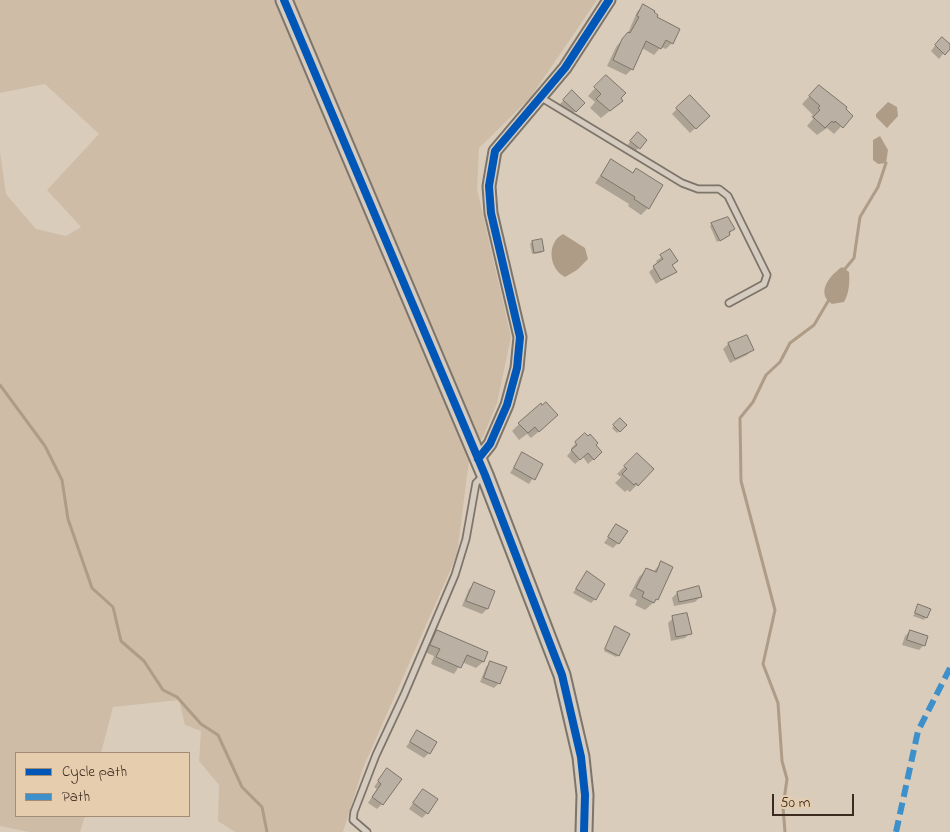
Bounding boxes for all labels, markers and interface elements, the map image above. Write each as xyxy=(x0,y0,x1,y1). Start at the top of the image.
legend xyxy=(15,752,190,817)
text: Cycle path xyxy=(62,761,127,783)
scale bar xyxy=(775,784,858,816)
text: Path xyxy=(62,786,90,808)
text: 50 m xyxy=(780,792,810,814)

